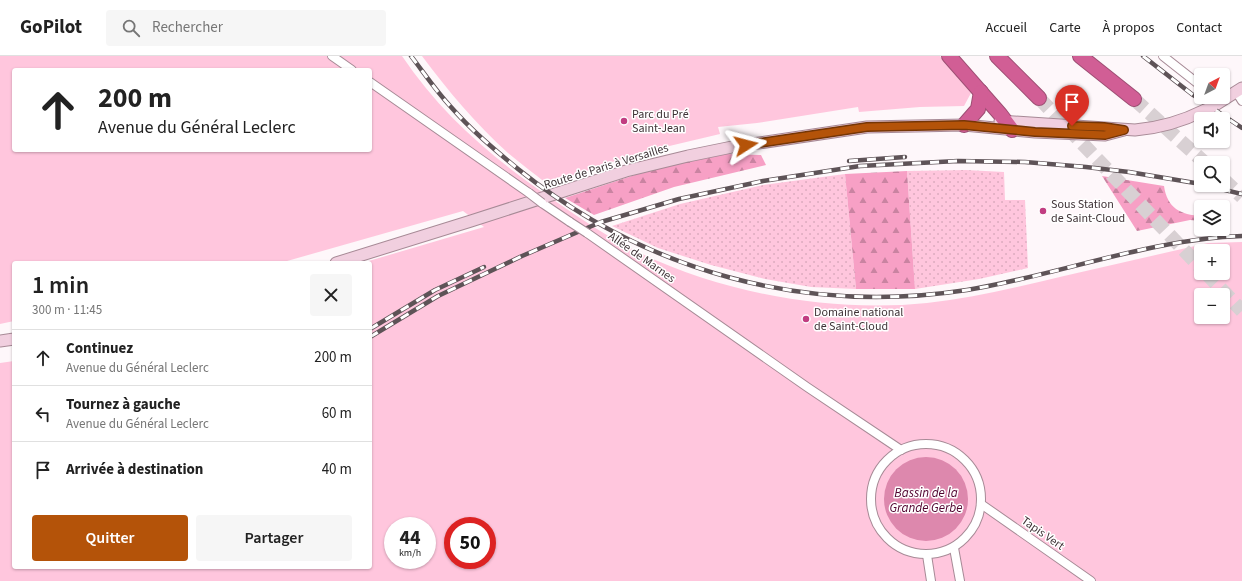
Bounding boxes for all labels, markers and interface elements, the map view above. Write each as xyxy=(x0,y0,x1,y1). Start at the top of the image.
search box xyxy=(106,10,386,46)
text: GoPilot xyxy=(20,14,82,41)
icon: search xyxy=(120,17,142,39)
text: Rechercher xyxy=(152,17,223,38)
text: Accueil xyxy=(986,18,1027,38)
text: Carte xyxy=(1049,18,1081,38)
text: À propos xyxy=(1103,18,1154,38)
text: Contact xyxy=(1176,18,1222,38)
north arrow xyxy=(1194,68,1230,104)
map controls xyxy=(1194,68,1230,324)
text: 200 m xyxy=(98,78,172,118)
icon: ahead xyxy=(32,84,84,136)
pin xyxy=(1055,85,1089,126)
icon: arrive xyxy=(1061,91,1083,113)
place label: Parc du Pré Saint-Jean xyxy=(632,106,689,137)
button: sound xyxy=(1194,112,1230,148)
text: Avenue du Général Leclerc xyxy=(98,115,296,140)
marker: Parc du Pré Saint-Jean xyxy=(619,116,629,126)
position arrow xyxy=(725,124,767,166)
street label: Route de Paris à Versailles xyxy=(542,139,671,194)
button: search xyxy=(1194,156,1230,192)
place label: Sous Station de Saint-Cloud xyxy=(1051,196,1125,227)
button: layers xyxy=(1194,200,1230,236)
marker: Sous Station de Saint-Cloud xyxy=(1038,206,1048,216)
street label: Allée de Marnes xyxy=(605,228,679,287)
button: + xyxy=(1194,244,1230,280)
text: 1 min xyxy=(32,268,89,303)
button: close xyxy=(310,274,352,316)
button: − xyxy=(1194,288,1230,324)
text: 300 m · 11:45 xyxy=(32,301,102,319)
place label: Domaine national de Saint-Cloud xyxy=(814,304,903,335)
marker: Domaine national de Saint-Cloud xyxy=(801,314,811,324)
text: Continuez xyxy=(66,338,133,359)
icon: ahead xyxy=(32,347,54,369)
text: 200 m xyxy=(314,347,352,368)
text: Avenue du Général Leclerc xyxy=(66,359,209,377)
text: Tournez à gauche xyxy=(66,394,181,415)
icon: left xyxy=(32,403,54,425)
text: 60 m xyxy=(322,403,352,424)
text: Avenue du Général Leclerc xyxy=(66,415,209,433)
icon: arrive xyxy=(32,459,54,481)
text: Arrivée à destination xyxy=(66,459,203,480)
text: 40 m xyxy=(322,459,352,480)
water label: Bassin de la Grande Gerbe xyxy=(889,484,963,517)
street label: Tapis Vert xyxy=(1018,512,1068,554)
button: Quitter xyxy=(32,515,188,561)
button: Partager xyxy=(196,515,352,561)
speed limit sign: 50 xyxy=(444,517,496,569)
text: 44 xyxy=(399,524,421,552)
text: km/h xyxy=(399,546,421,560)

